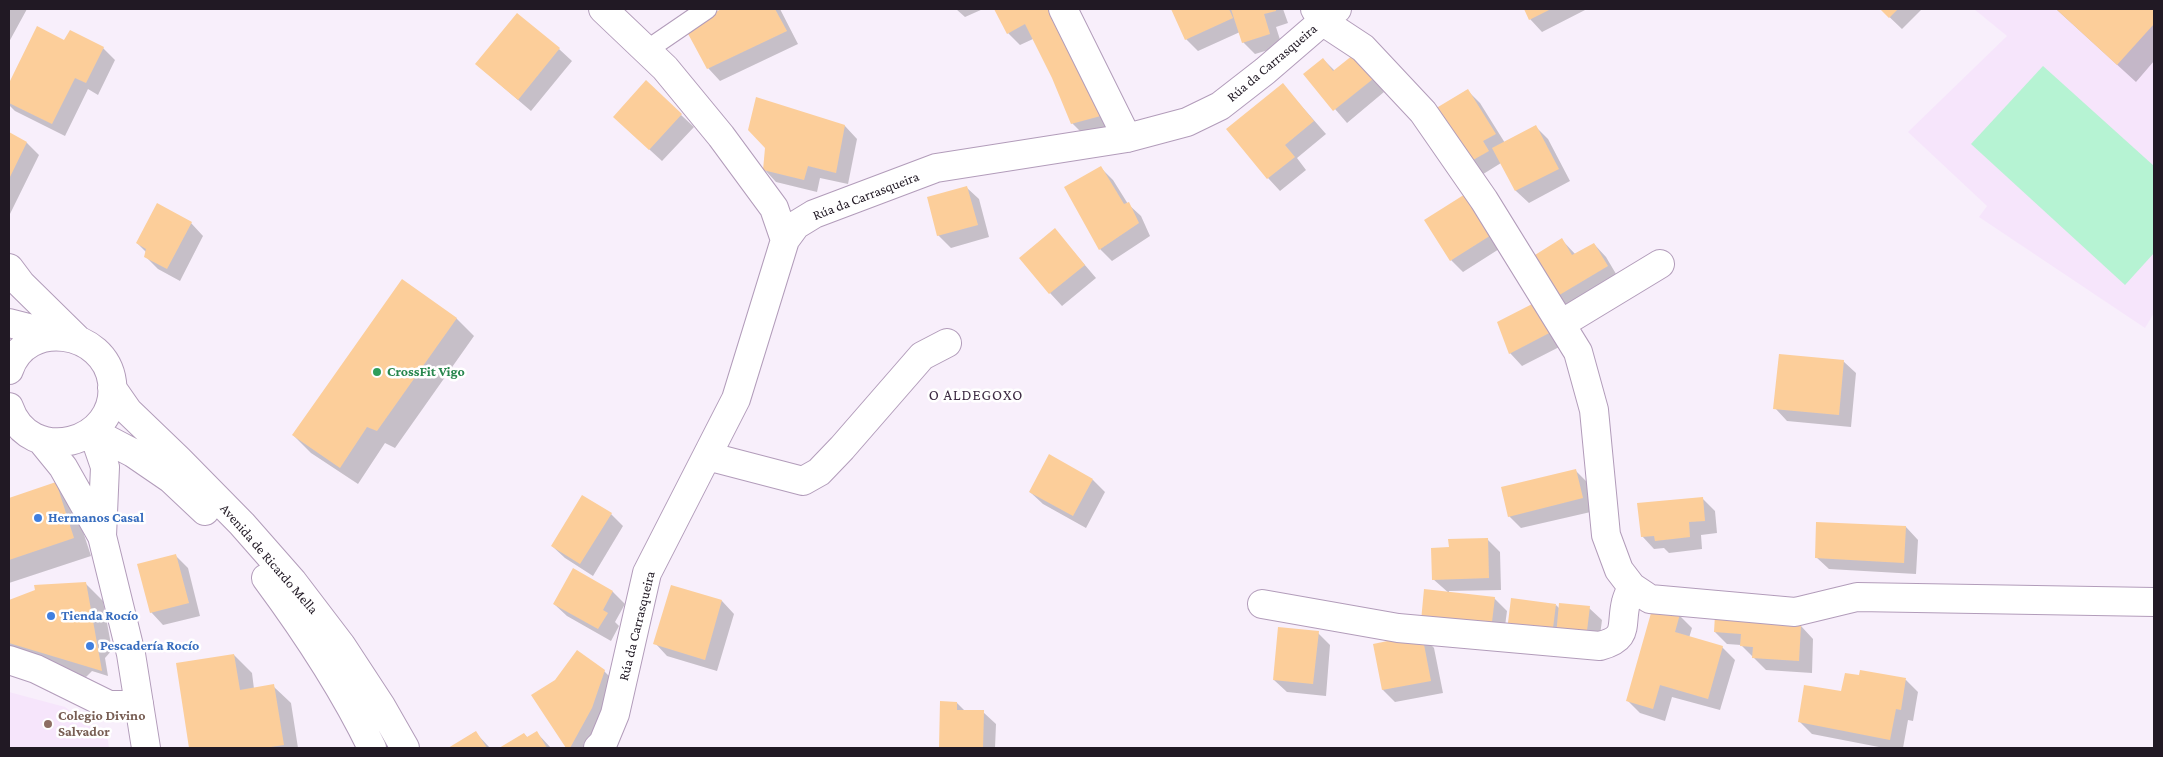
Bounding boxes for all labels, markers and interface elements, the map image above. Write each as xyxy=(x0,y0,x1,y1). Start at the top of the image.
street label: Rúa da Carrasqueira xyxy=(1224,20,1320,106)
street label: Rúa da Carrasqueira xyxy=(810,168,922,224)
place label: CrossFit Vigo xyxy=(387,364,465,380)
marker: CrossFit Vigo xyxy=(371,366,383,378)
district label: O ALDEGOXO xyxy=(927,386,1025,404)
street label: Avenida de Ricardo Mella xyxy=(216,500,322,618)
place label: Hermanos Casal xyxy=(48,510,144,526)
marker: Hermanos Casal xyxy=(32,512,44,524)
street label: Rúa da Carrasqueira xyxy=(615,569,659,683)
place label: Tienda Rocío xyxy=(61,608,138,624)
marker: Tienda Rocío xyxy=(45,610,57,622)
place label: Pescadería Rocío xyxy=(100,638,199,654)
marker: Pescadería Rocío xyxy=(84,640,96,652)
place label: Colegio Divino Salvador xyxy=(58,708,145,740)
marker: Colegio Divino Salvador xyxy=(42,718,54,730)

